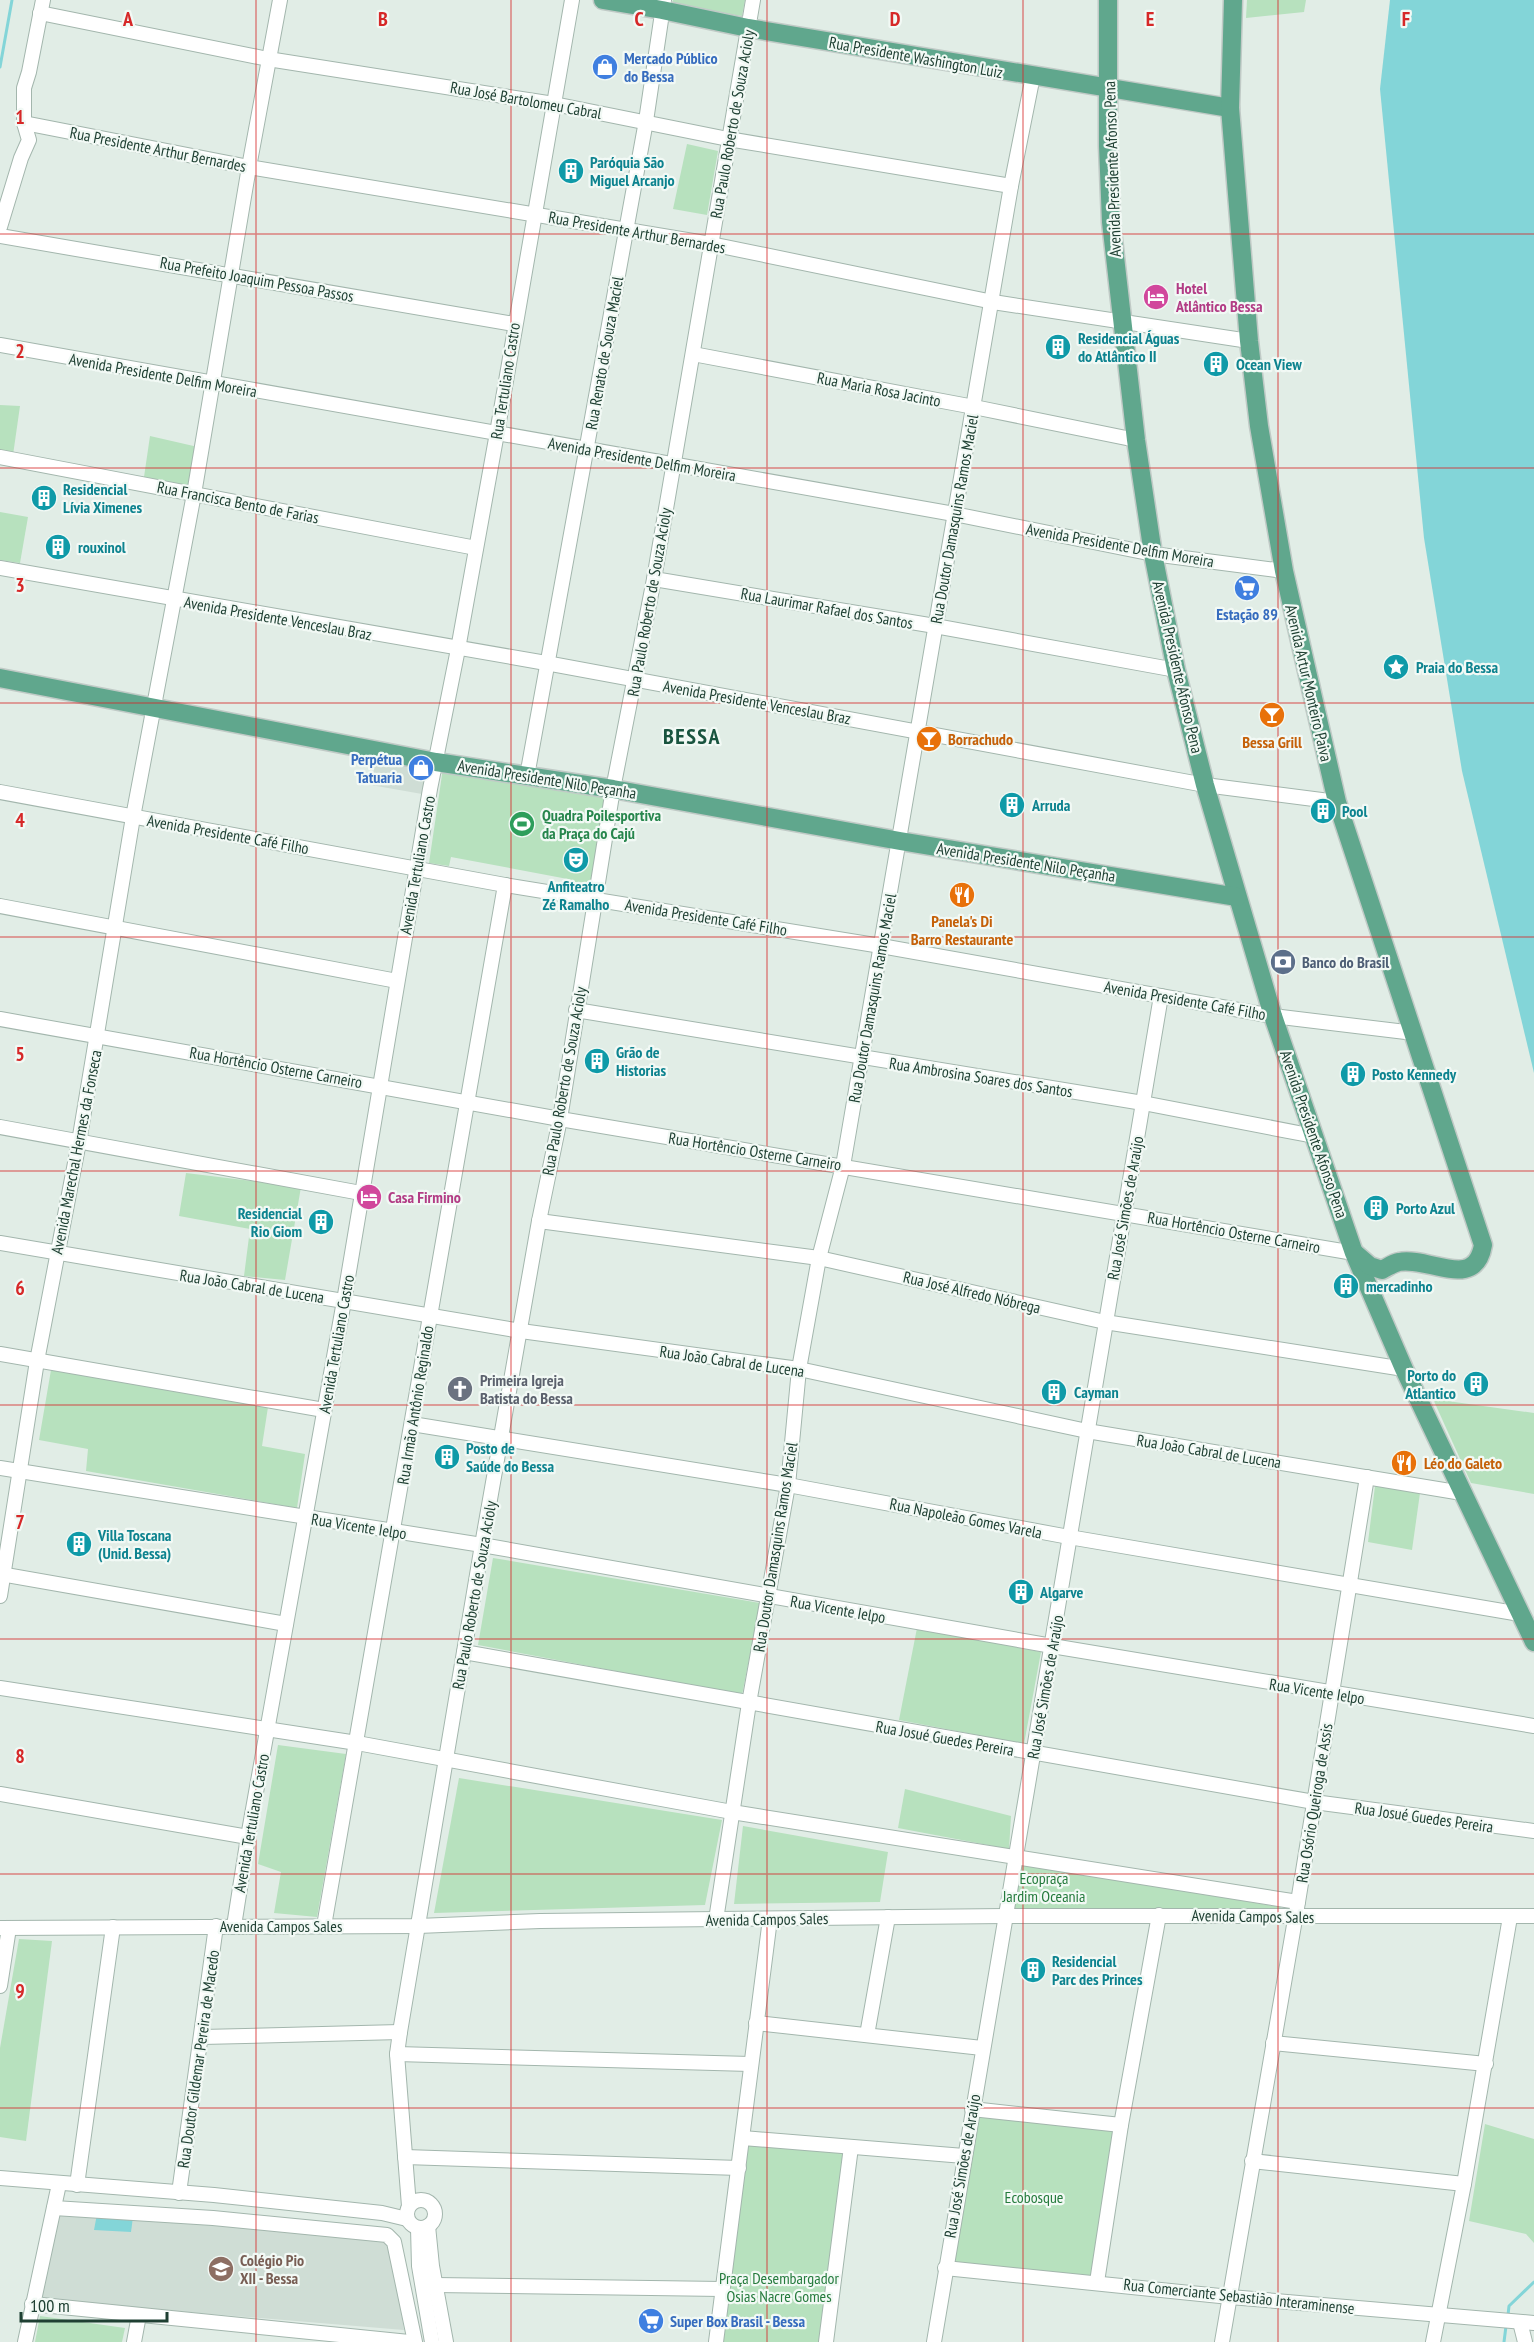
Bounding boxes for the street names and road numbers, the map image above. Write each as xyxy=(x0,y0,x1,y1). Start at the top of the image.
street label: Rua Paulo Roberto de Souza Acioly xyxy=(706,28,758,220)
street label: Rua Presidente Washington Luiz xyxy=(827,32,1005,82)
street label: Rua José Bartolomeu Cabral xyxy=(449,77,604,123)
street label: Avenida Presidente Afonso Pena xyxy=(1099,81,1125,257)
street label: Rua Presidente Arthur Bernardes xyxy=(68,122,248,176)
street label: Rua Presidente Arthur Bernardes xyxy=(547,207,727,257)
street label: Rua Prefeito Joaquim Pessoa Passos xyxy=(159,252,355,306)
street label: Rua Renato de Souza Maciel xyxy=(581,275,627,431)
street label: Rua Tertuliano Castro xyxy=(486,321,524,441)
street label: Avenida Presidente Delfim Moreira xyxy=(67,349,259,401)
street label: Rua Maria Rosa Jacinto xyxy=(816,367,943,411)
street label: Rua Doutor Damasquins Ramos Maciel xyxy=(926,413,982,625)
street label: Avenida Presidente Delfim Moreira xyxy=(546,433,738,485)
street label: Rua Francisca Bento de Farias xyxy=(155,477,321,527)
street label: Rua Paulo Roberto de Souza Acioly xyxy=(623,506,675,698)
street label: Avenida Presidente Delfim Moreira xyxy=(1024,519,1216,571)
street label: Avenida Presidente Afonso Pena xyxy=(1148,579,1208,755)
street label: Rua Laurimar Rafael dos Santos xyxy=(739,583,915,633)
street label: Avenida Presidente Venceslau Braz xyxy=(182,592,374,644)
street label: Avenida Artur Monteiro Paiva xyxy=(1281,603,1337,763)
street label: Avenida Presidente Venceslau Braz xyxy=(661,676,853,728)
street label: Avenida Presidente Nilo Peçanha xyxy=(456,755,638,803)
street label: Avenida Tertuliano Castro xyxy=(395,794,439,936)
street label: Avenida Presidente Café Filho xyxy=(146,810,311,858)
street label: Avenida Presidente Nilo Peçanha xyxy=(935,838,1117,886)
street label: Rua Doutor Damasquins Ramos Maciel xyxy=(844,892,900,1104)
street label: Avenida Presidente Café Filho xyxy=(624,894,789,940)
street label: Avenida Presidente Café Filho xyxy=(1103,976,1268,1024)
street label: Rua Paulo Roberto de Souza Acioly xyxy=(538,985,590,1177)
street label: Rua Hortêncio Osterne Carneiro xyxy=(188,1042,364,1092)
street label: Avenida Presidente Afonso Pena xyxy=(1276,1047,1352,1221)
street label: Avenida Marechal Hermes da Fonseca xyxy=(46,1048,106,1256)
street label: Rua Ambrosina Soares dos Santos xyxy=(888,1053,1074,1101)
street label: Rua Hortêncio Osterne Carneiro xyxy=(667,1127,843,1175)
street label: Rua José Simões de Araújo xyxy=(1102,1134,1148,1282)
street label: Rua Hortêncio Osterne Carneiro xyxy=(1146,1207,1322,1257)
street label: Rua João Cabral de Lucena xyxy=(178,1265,326,1307)
street label: Rua José Alfredo Nóbrega xyxy=(901,1266,1043,1318)
street label: Avenida Tertuliano Castro xyxy=(314,1273,358,1415)
street label: Rua Irmão Antônio Reginaldo xyxy=(393,1324,437,1486)
street label: Rua João Cabral de Lucena xyxy=(658,1341,806,1381)
street label: Rua João Cabral de Lucena xyxy=(1135,1430,1283,1472)
street label: Rua Doutor Damasquins Ramos Maciel xyxy=(749,1440,802,1653)
street label: Rua Napoleão Gomes Varela xyxy=(888,1493,1044,1543)
street label: Rua Paulo Roberto de Souza Acioly xyxy=(448,1499,500,1691)
street label: Rua Vicente Ielpo xyxy=(310,1509,408,1543)
street label: Rua Vicente Ielpo xyxy=(789,1591,887,1627)
street label: Rua José Simões de Araújo xyxy=(1022,1613,1068,1761)
street label: Rua Vicente Ielpo xyxy=(1268,1674,1366,1708)
street label: Rua Josué Guedes Pereira xyxy=(874,1716,1016,1760)
street label: Rua Osório Queiroga de Assis xyxy=(1292,1722,1336,1884)
street label: Avenida Tertuliano Castro xyxy=(229,1752,273,1894)
street label: Rua Josué Guedes Pereira xyxy=(1353,1797,1495,1837)
street label: Avenida Campos Sales xyxy=(1191,1905,1315,1927)
street label: Avenida Campos Sales xyxy=(705,1908,829,1930)
street label: Avenida Campos Sales xyxy=(220,1916,342,1936)
street label: Rua Doutor Gildemar Pereira de Macedo xyxy=(173,1948,223,2169)
street label: Rua José Simões de Araújo xyxy=(939,2092,985,2240)
street label: Rua Comerciante Sebastião Interaminense xyxy=(1122,2274,1356,2318)

